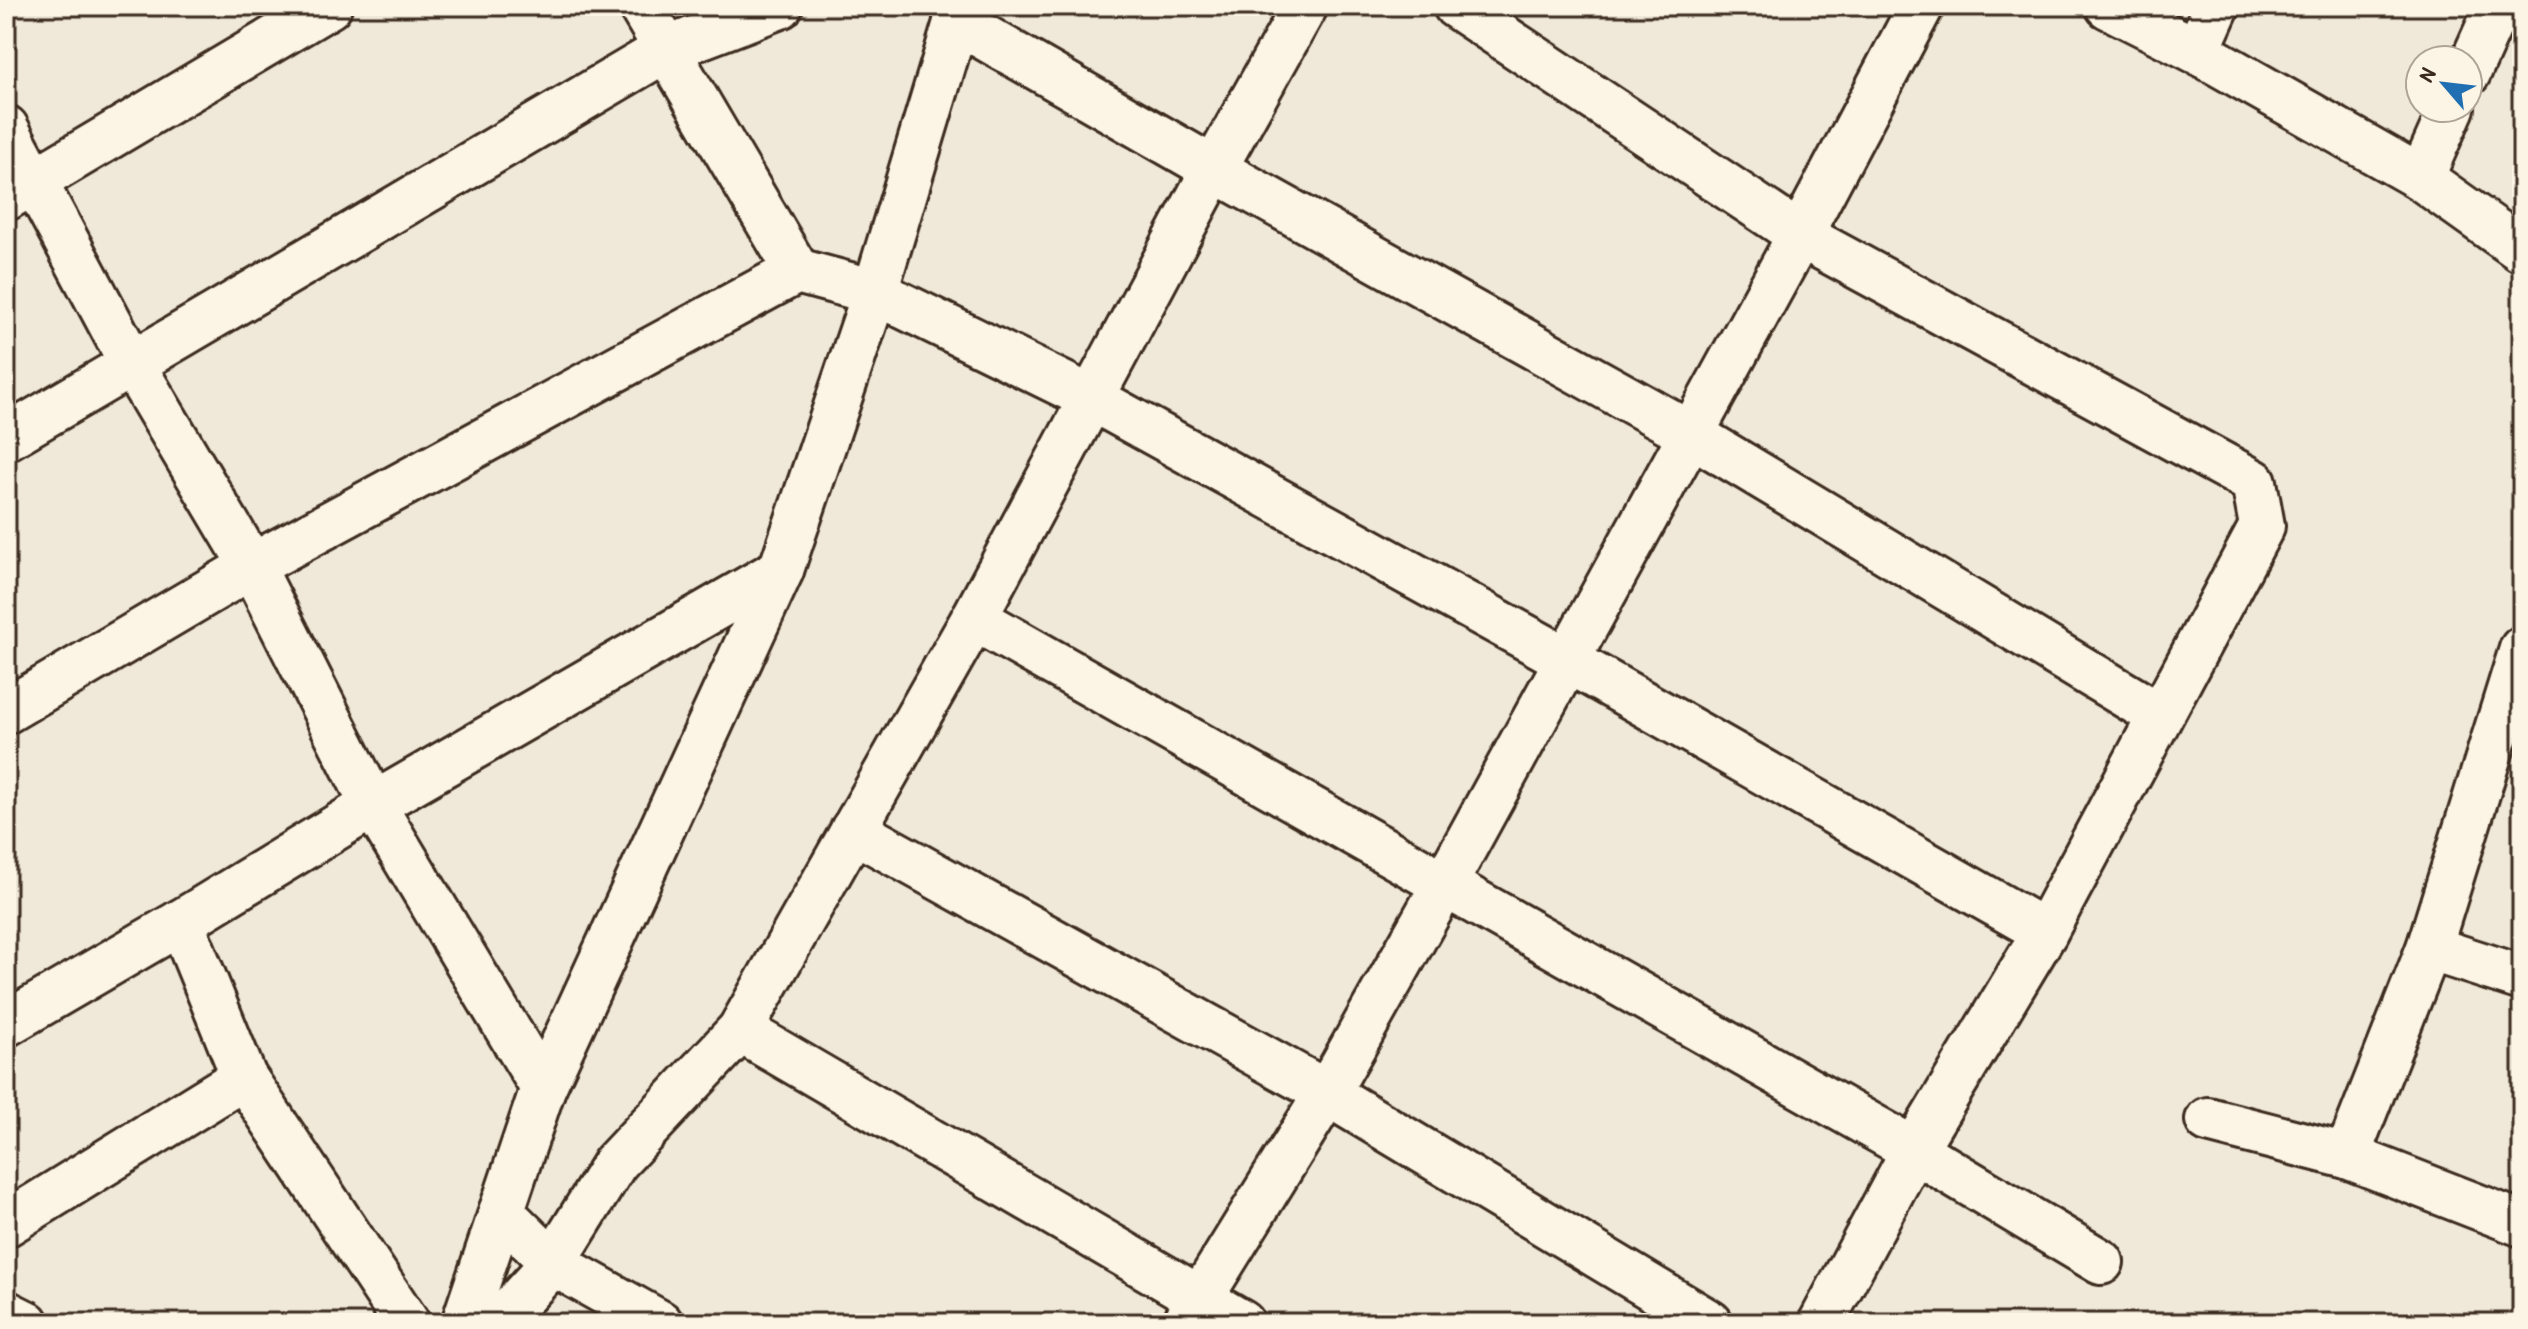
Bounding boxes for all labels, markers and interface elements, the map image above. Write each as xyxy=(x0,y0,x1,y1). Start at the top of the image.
north arrow xyxy=(2404,44,2484,124)
text: N xyxy=(2410,62,2442,87)

